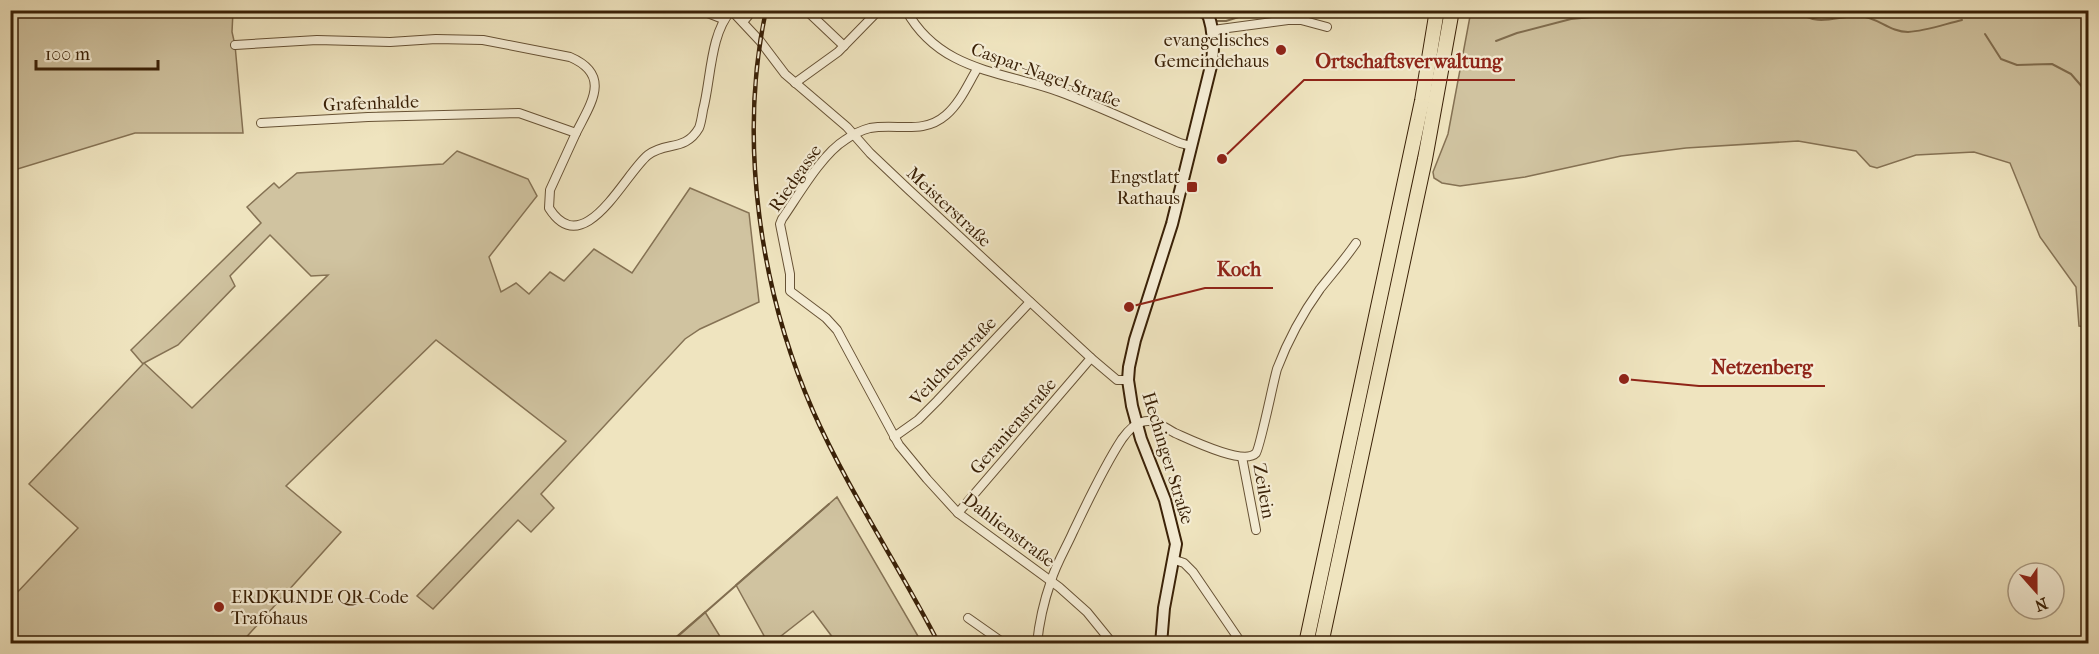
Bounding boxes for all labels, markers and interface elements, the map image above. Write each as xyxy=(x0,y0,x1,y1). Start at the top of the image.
place label: evangelisches Gemeindehaus xyxy=(1154,30,1269,72)
scale bar xyxy=(36,33,158,71)
street label: Caspar-Nagel-Straße xyxy=(968,39,1124,112)
callout: Ortschaftsverwaltung xyxy=(1304,42,1515,80)
marker: evangelisches Gemeindehaus xyxy=(1274,43,1288,57)
text: 100 m xyxy=(45,44,90,65)
text: Ortschaftsverwaltung xyxy=(1315,50,1504,73)
street label: Grafenhalde xyxy=(323,91,419,116)
street label: Riedgasse xyxy=(765,141,826,216)
street label: Meisterstraße xyxy=(902,163,995,252)
place label: Engstlatt Rathaus xyxy=(1110,167,1181,209)
marker: Engstlatt Rathaus xyxy=(1185,180,1199,194)
callout: Koch xyxy=(1205,250,1273,288)
text: Koch xyxy=(1217,258,1262,281)
street label: Veilchenstraße xyxy=(905,313,1001,411)
callout: Netzenberg xyxy=(1699,348,1825,386)
text: Netzenberg xyxy=(1711,356,1814,379)
street label: Geranienstraße xyxy=(966,374,1061,479)
street label: Hechinger Straße xyxy=(1137,389,1198,527)
street label: Zeilein xyxy=(1248,462,1279,521)
street label: Dahlienstraße xyxy=(959,489,1059,572)
north arrow xyxy=(2006,561,2066,621)
place label: ERDKUNDE QR-Code Trafohaus xyxy=(231,587,409,629)
text: N xyxy=(2031,593,2050,616)
marker: ERDKUNDE QR-Code Trafohaus xyxy=(212,600,226,614)

